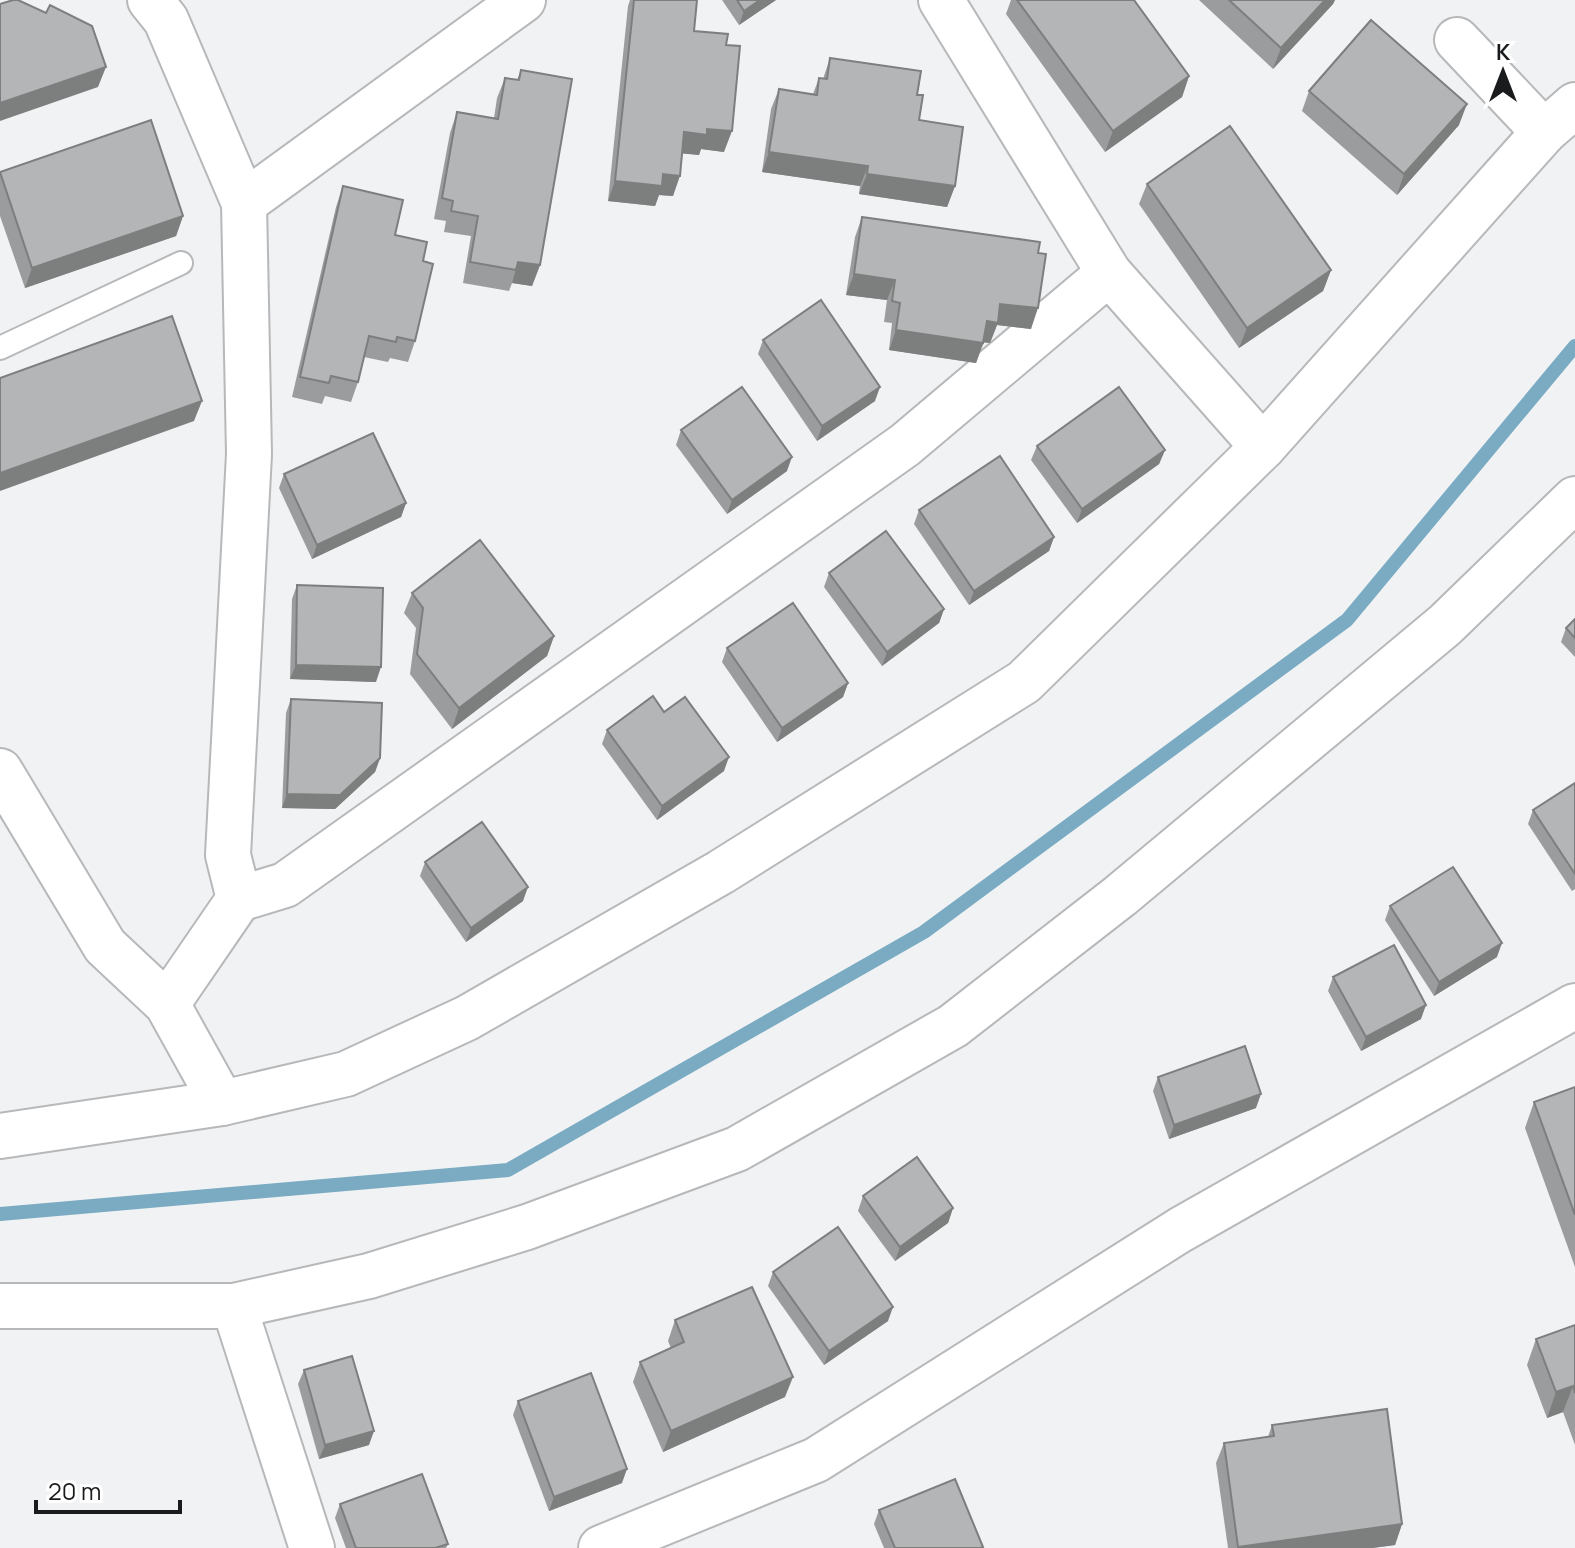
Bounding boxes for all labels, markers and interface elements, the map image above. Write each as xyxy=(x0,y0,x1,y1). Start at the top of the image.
north arrow xyxy=(1463,32,1543,112)
text: K xyxy=(1496,37,1511,67)
scale bar xyxy=(36,1464,180,1514)
text: 20 m xyxy=(48,1474,101,1507)

